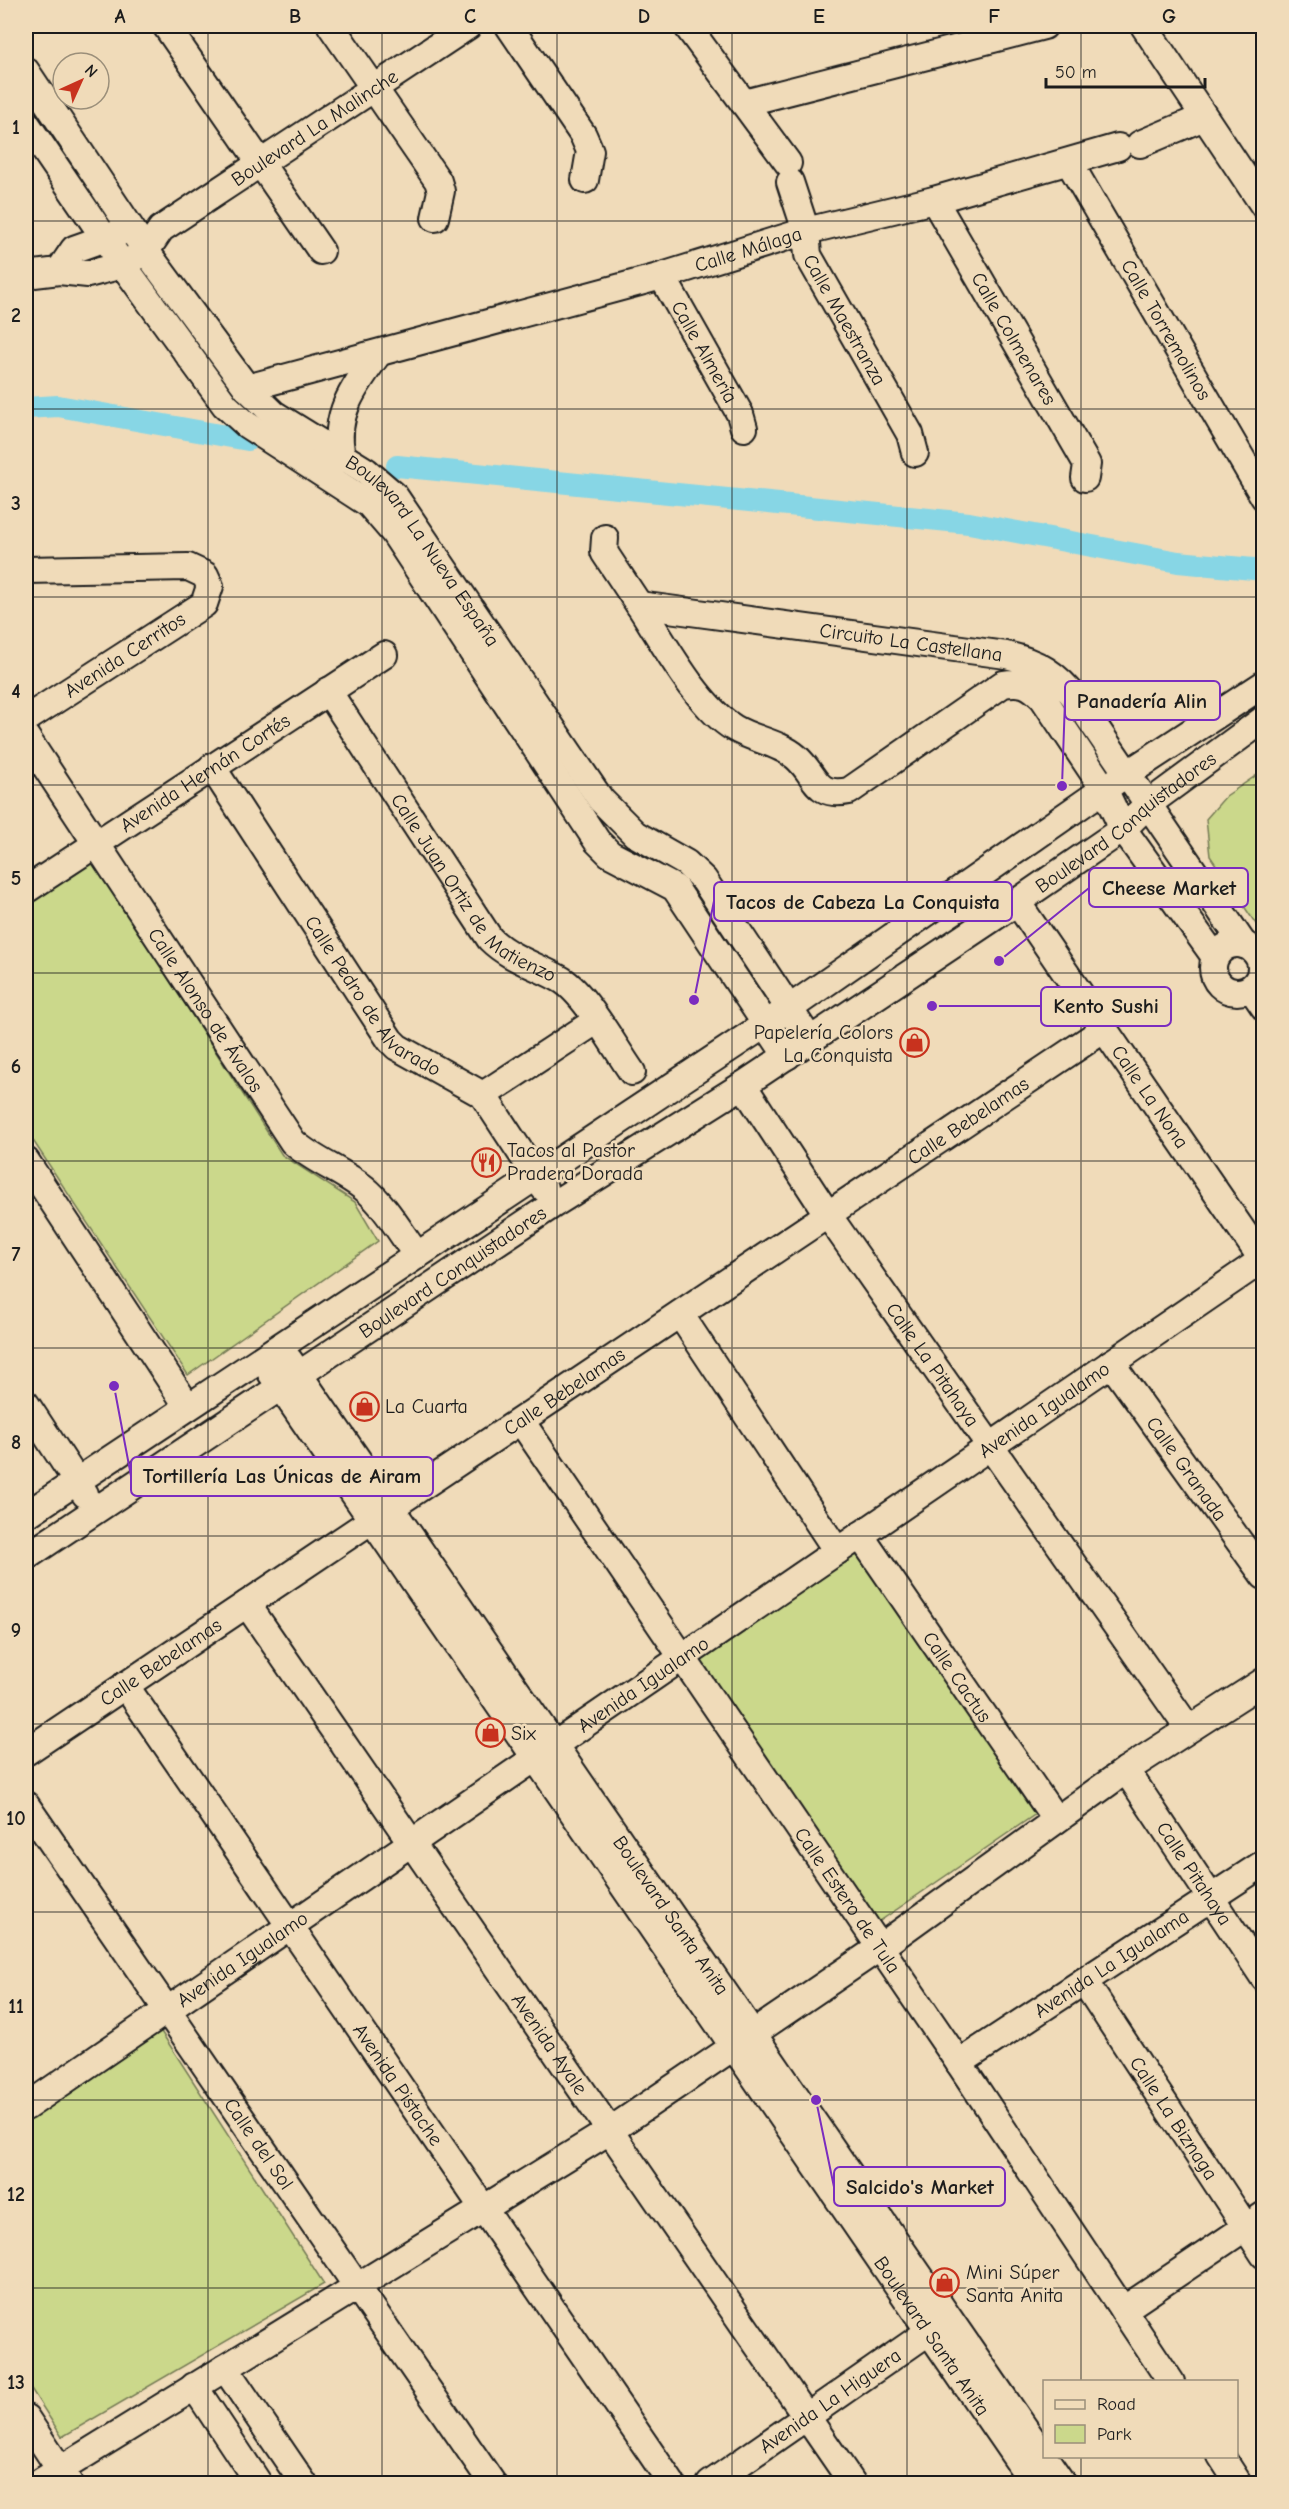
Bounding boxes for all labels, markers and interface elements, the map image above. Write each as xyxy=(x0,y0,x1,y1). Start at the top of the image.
text: A xyxy=(114,5,126,28)
text: B xyxy=(289,5,301,28)
text: C xyxy=(464,5,476,28)
text: D xyxy=(638,5,650,28)
text: E xyxy=(813,5,825,28)
text: F xyxy=(988,5,1000,28)
text: G xyxy=(1162,5,1176,28)
north arrow xyxy=(51,51,111,111)
scale bar xyxy=(1046,51,1205,89)
text: N xyxy=(81,61,101,81)
text: 50 m xyxy=(1055,62,1097,83)
street label: Boulevard La Malinche xyxy=(227,64,402,191)
text: 1 xyxy=(12,116,20,139)
street label: Calle Málaga xyxy=(692,222,804,277)
street label: Calle Maestranza xyxy=(798,250,891,389)
street label: Calle Torremolinos xyxy=(1117,255,1216,404)
street label: Calle Colmenares xyxy=(967,268,1062,409)
street label: Calle Almería xyxy=(667,297,743,407)
text: 2 xyxy=(11,304,21,327)
street label: Boulevard La Nueva España xyxy=(342,450,505,650)
text: 3 xyxy=(11,492,21,515)
street label: Avenida Cerritos xyxy=(60,607,190,703)
street label: Circuito La Castellana xyxy=(818,618,1004,666)
text: 4 xyxy=(11,680,21,703)
callout: Panadería Alin xyxy=(1065,681,1220,720)
text: Panadería Alin xyxy=(1077,689,1207,713)
street label: Avenida Hernán Cortés xyxy=(116,708,294,837)
street label: Boulevard Conquistadores xyxy=(1031,747,1220,897)
street label: Calle Juan Ortiz de Matienzo xyxy=(387,789,560,986)
text: 5 xyxy=(11,867,21,890)
callout: Cheese Market xyxy=(1089,868,1248,907)
text: Cheese Market xyxy=(1102,876,1237,900)
callout: Tacos de Cabeza La Conquista xyxy=(714,882,1012,921)
text: Tacos de Cabeza La Conquista xyxy=(726,890,1000,914)
street label: Calle Pedro de Alvarado xyxy=(300,911,445,1081)
street label: Calle Alonso de Ávalos xyxy=(144,924,268,1096)
callout: Kento Sushi xyxy=(1041,987,1171,1026)
text: Kento Sushi xyxy=(1053,994,1159,1018)
place label: Papelería Colors La Conquista xyxy=(754,1021,893,1067)
shop icon: Papelería Colors La Conquista xyxy=(898,1027,930,1059)
street label: Calle La Nona xyxy=(1107,1041,1194,1153)
text: 6 xyxy=(11,1055,21,1078)
street label: Calle Bebelamas xyxy=(903,1072,1033,1169)
place label: Tacos al Pastor Pradera Dorada xyxy=(507,1139,643,1185)
restaurant icon: Tacos al Pastor Pradera Dorada xyxy=(470,1146,502,1178)
street label: Boulevard Conquistadores xyxy=(354,1201,551,1343)
text: 7 xyxy=(12,1243,21,1266)
street label: Calle La Pitahaya xyxy=(882,1298,984,1431)
street label: Calle Bebelamas xyxy=(499,1342,629,1440)
street label: Avenida Igualamo xyxy=(974,1357,1114,1462)
shop icon: La Cuarta xyxy=(348,1390,380,1422)
place label: La Cuarta xyxy=(385,1395,468,1418)
street label: Calle Granada xyxy=(1142,1412,1232,1525)
text: 8 xyxy=(11,1431,21,1454)
callout: Tortillería Las Únicas de Airam xyxy=(131,1457,433,1496)
text: Tortillería Las Únicas de Airam xyxy=(143,1464,421,1488)
street label: Calle Bebelamas xyxy=(96,1613,226,1711)
text: 9 xyxy=(11,1619,21,1642)
street label: Calle Cactus xyxy=(918,1627,997,1726)
street label: Avenida Igualamo xyxy=(573,1631,713,1737)
shop icon: Six xyxy=(474,1717,506,1749)
place label: Six xyxy=(511,1722,537,1745)
text: 10 xyxy=(6,1807,26,1830)
street label: Calle Pitahaya xyxy=(1152,1817,1237,1929)
street label: Calle Estero de Tula xyxy=(790,1823,906,1977)
street label: Boulevard Santa Anita xyxy=(609,1831,734,1999)
street label: Avenida La Igualama xyxy=(1030,1904,1193,2022)
street label: Avenida Igualamo xyxy=(172,1906,312,2012)
street label: Avenida Ayale xyxy=(507,1989,593,2099)
text: 11 xyxy=(8,1995,24,2018)
street label: Avenida Pistache xyxy=(349,2019,448,2150)
street label: Calle La Biznaga xyxy=(1125,2052,1223,2184)
street label: Calle del Sol xyxy=(219,2094,298,2194)
callout: Salcido's Market xyxy=(834,2167,1005,2206)
text: Salcido's Market xyxy=(846,2175,995,2199)
text: 12 xyxy=(7,2183,25,2206)
street label: Boulevard Santa Anita xyxy=(870,2252,995,2420)
place label: Mini Súper Santa Anita xyxy=(966,2261,1063,2307)
shop icon: Mini Súper Santa Anita xyxy=(929,2267,961,2299)
street label: Avenida La Higuera xyxy=(755,2343,905,2458)
text: 13 xyxy=(7,2371,25,2394)
legend xyxy=(1043,2380,1238,2458)
text: Road xyxy=(1097,2394,1136,2415)
text: Park xyxy=(1097,2424,1132,2445)

